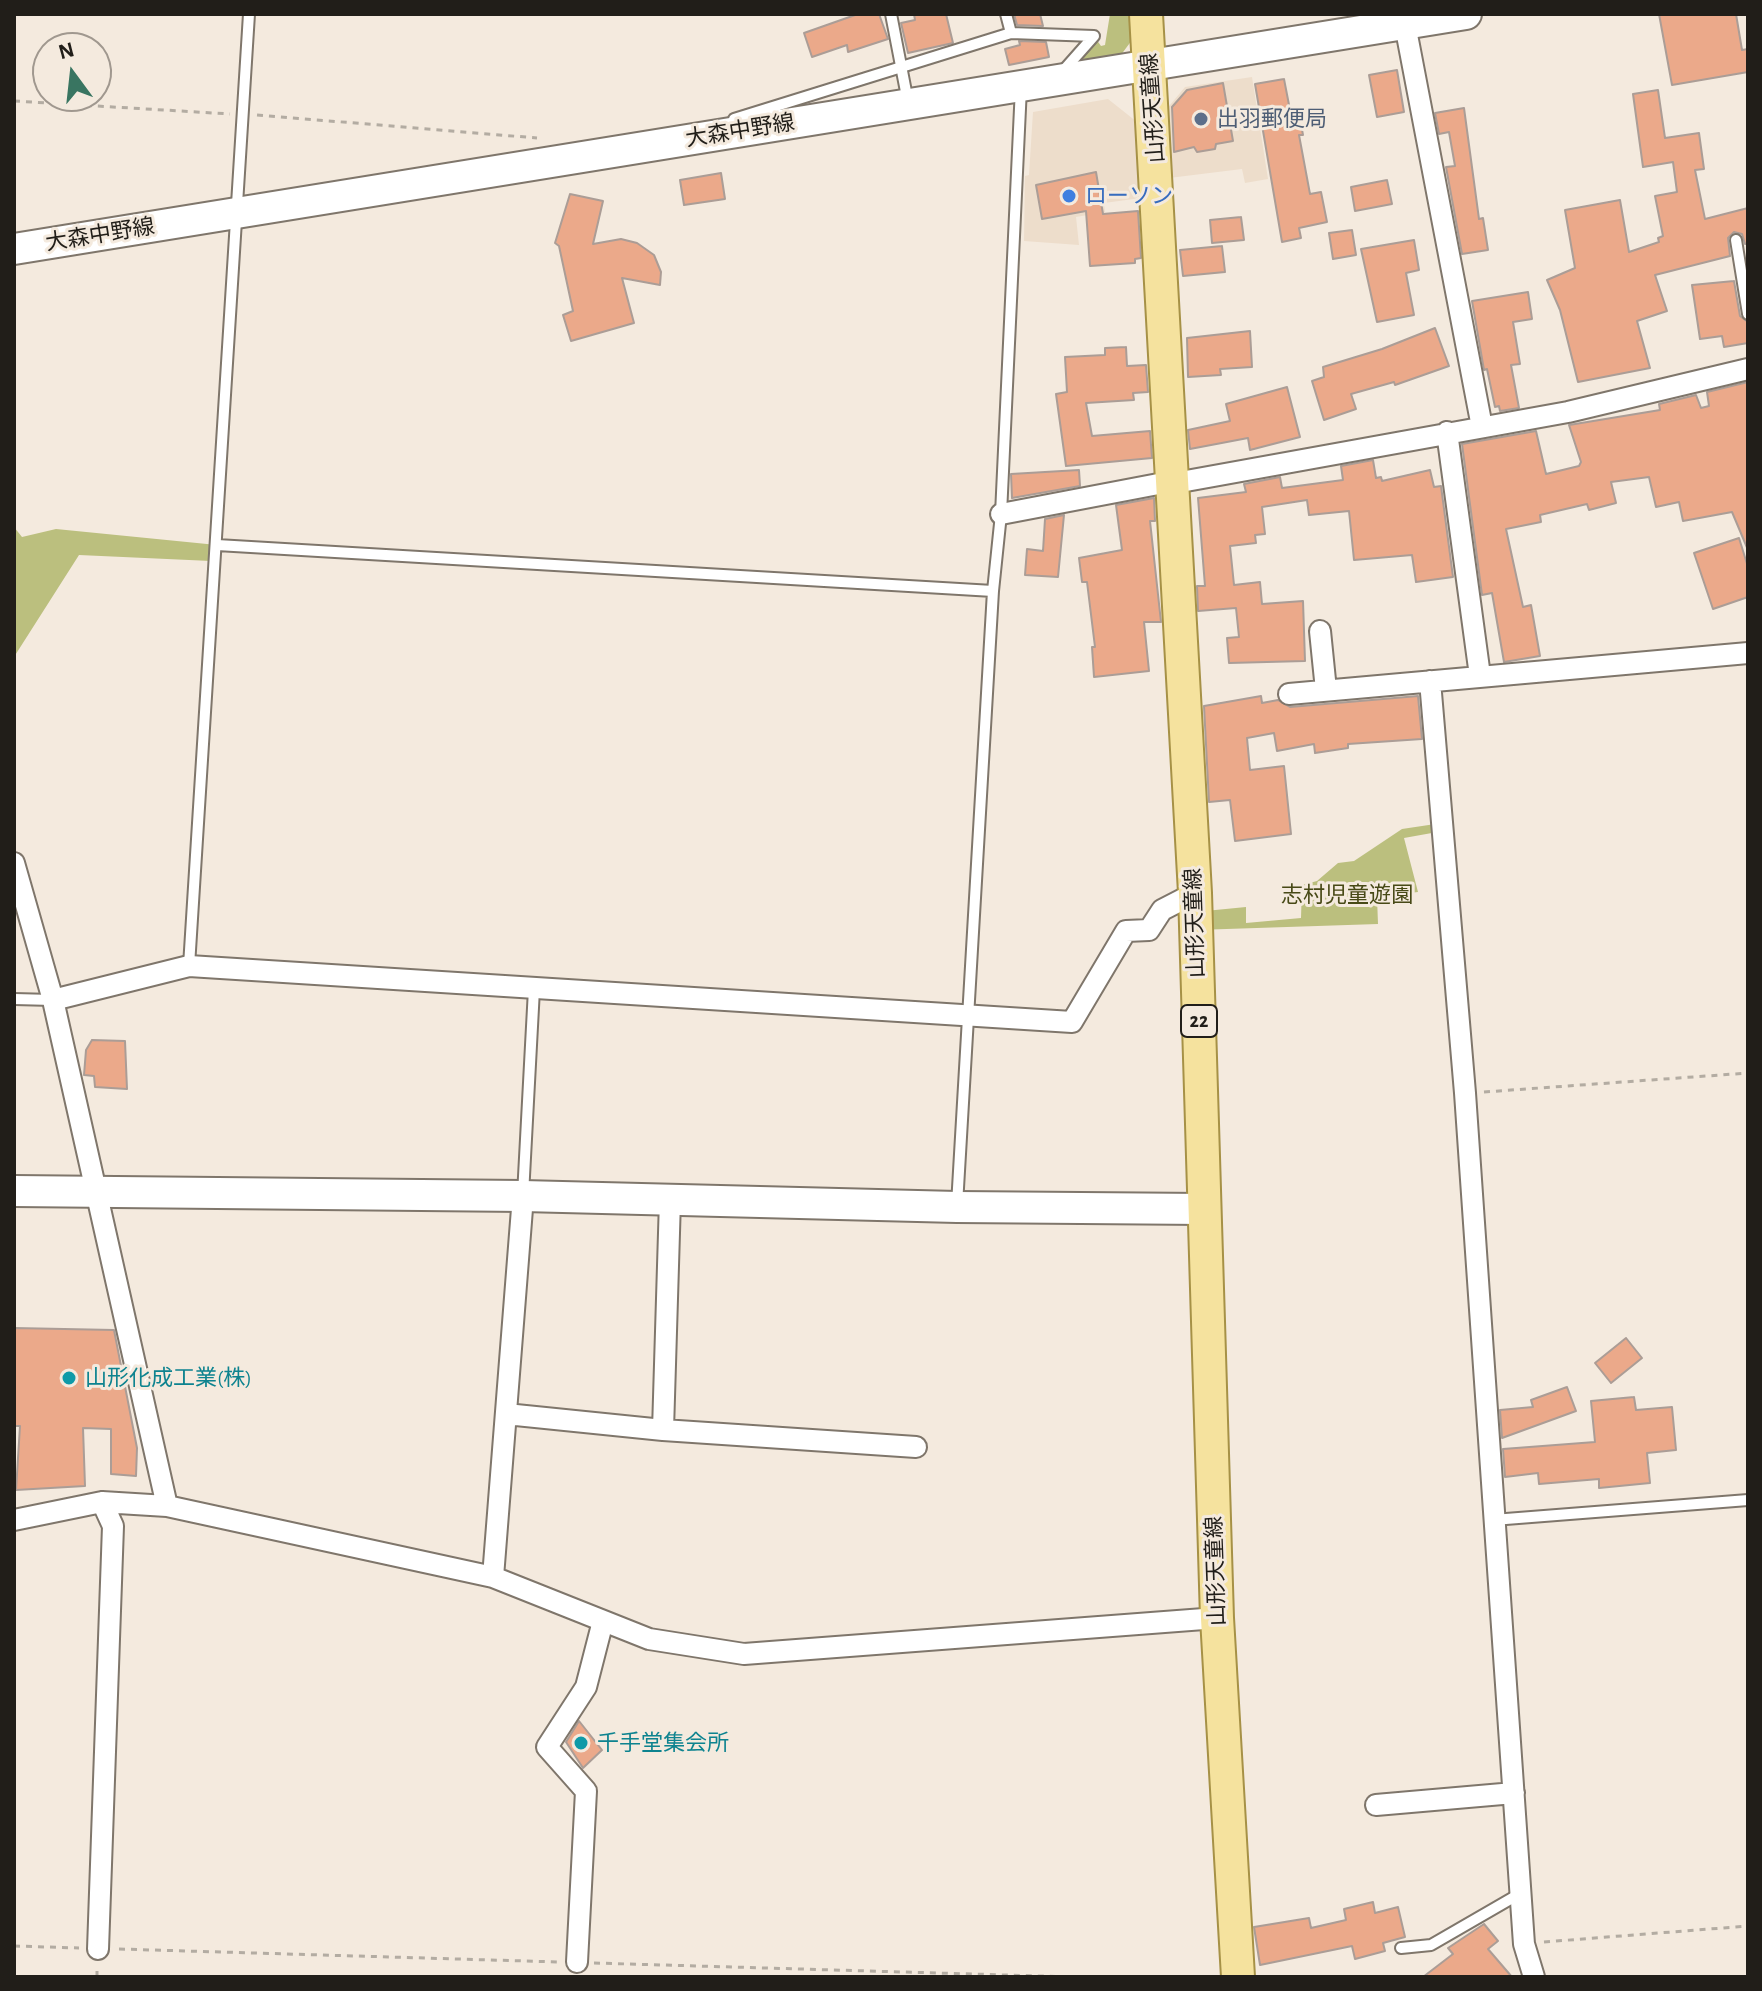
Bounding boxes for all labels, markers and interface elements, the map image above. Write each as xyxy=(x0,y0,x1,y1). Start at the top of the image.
north arrow xyxy=(32,32,112,112)
text: N xyxy=(56,38,77,63)
street label: 山形天童線 xyxy=(1136,52,1170,164)
place label: 出羽郵便局 xyxy=(1217,106,1327,132)
street label: 大森中野線 xyxy=(684,109,796,153)
marker: 出羽郵便局 xyxy=(1192,110,1210,128)
place label: ローソン xyxy=(1085,183,1173,209)
marker: ローソン xyxy=(1060,187,1078,205)
street label: 大森中野線 xyxy=(44,213,156,257)
street label: 山形天童線 xyxy=(1180,868,1210,978)
park label: 志村児童遊園 xyxy=(1281,882,1413,908)
road number: 22 xyxy=(1181,1005,1217,1037)
place label: 山形化成工業(株) xyxy=(85,1365,252,1391)
marker: 山形化成工業(株) xyxy=(60,1369,78,1387)
street label: 山形天童線 xyxy=(1201,1516,1231,1626)
place label: 千手堂集会所 xyxy=(597,1730,729,1756)
marker: 千手堂集会所 xyxy=(572,1734,590,1752)

